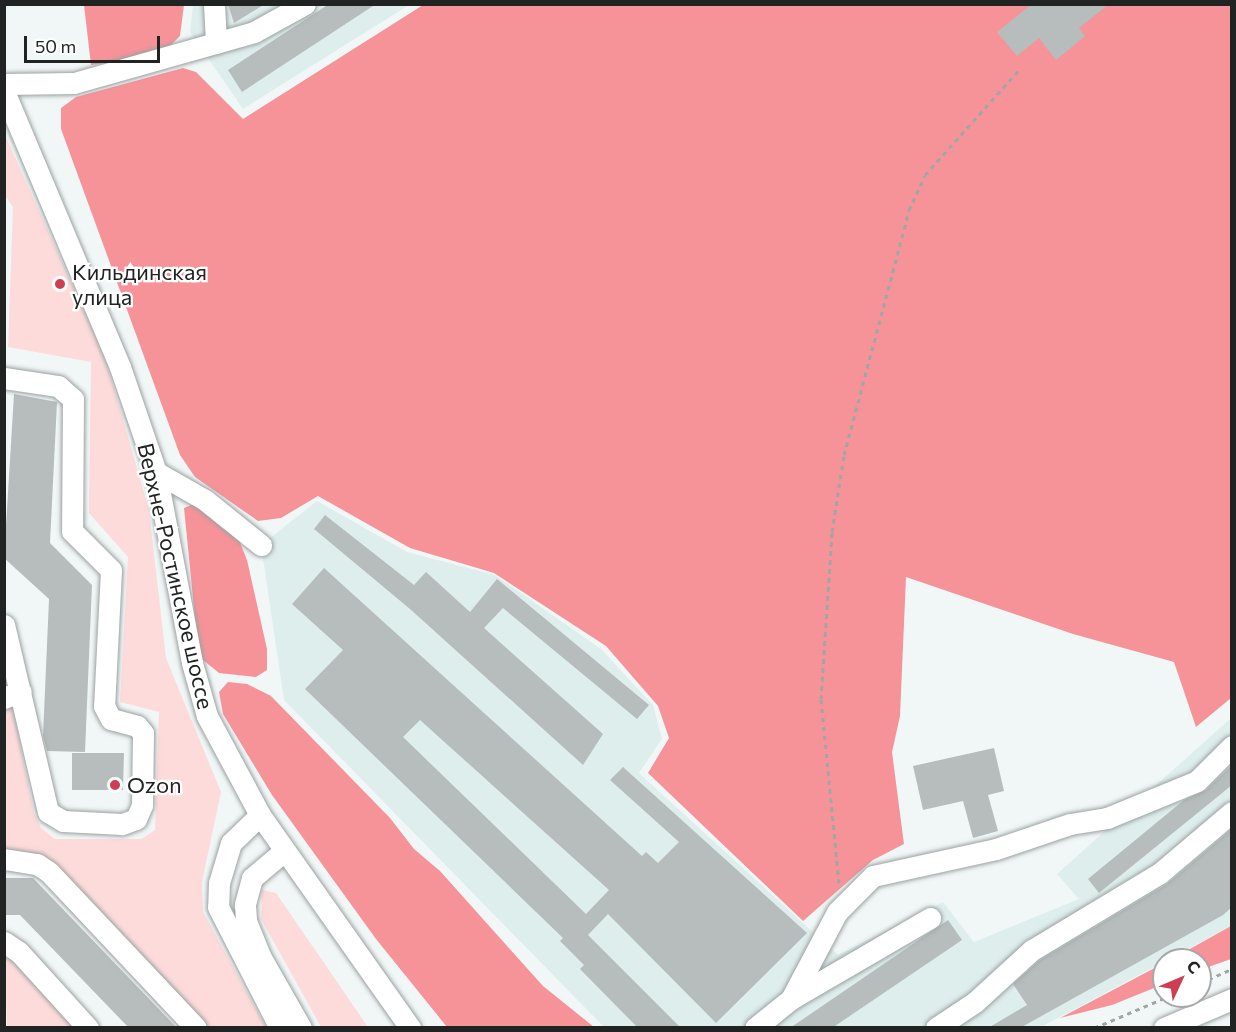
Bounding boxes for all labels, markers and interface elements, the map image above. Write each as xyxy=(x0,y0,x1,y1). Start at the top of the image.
scale bar xyxy=(27,24,164,62)
text: 50 m xyxy=(35,35,76,57)
place label: Кильдинская улица xyxy=(72,258,207,310)
marker: Кильдинская улица xyxy=(53,277,67,291)
street label: Верхне-Ростинское шоссе xyxy=(133,440,219,712)
place label: Ozon xyxy=(127,772,182,798)
marker: Ozon xyxy=(108,778,122,792)
north arrow xyxy=(1152,948,1212,1008)
text: С xyxy=(1183,956,1205,977)

